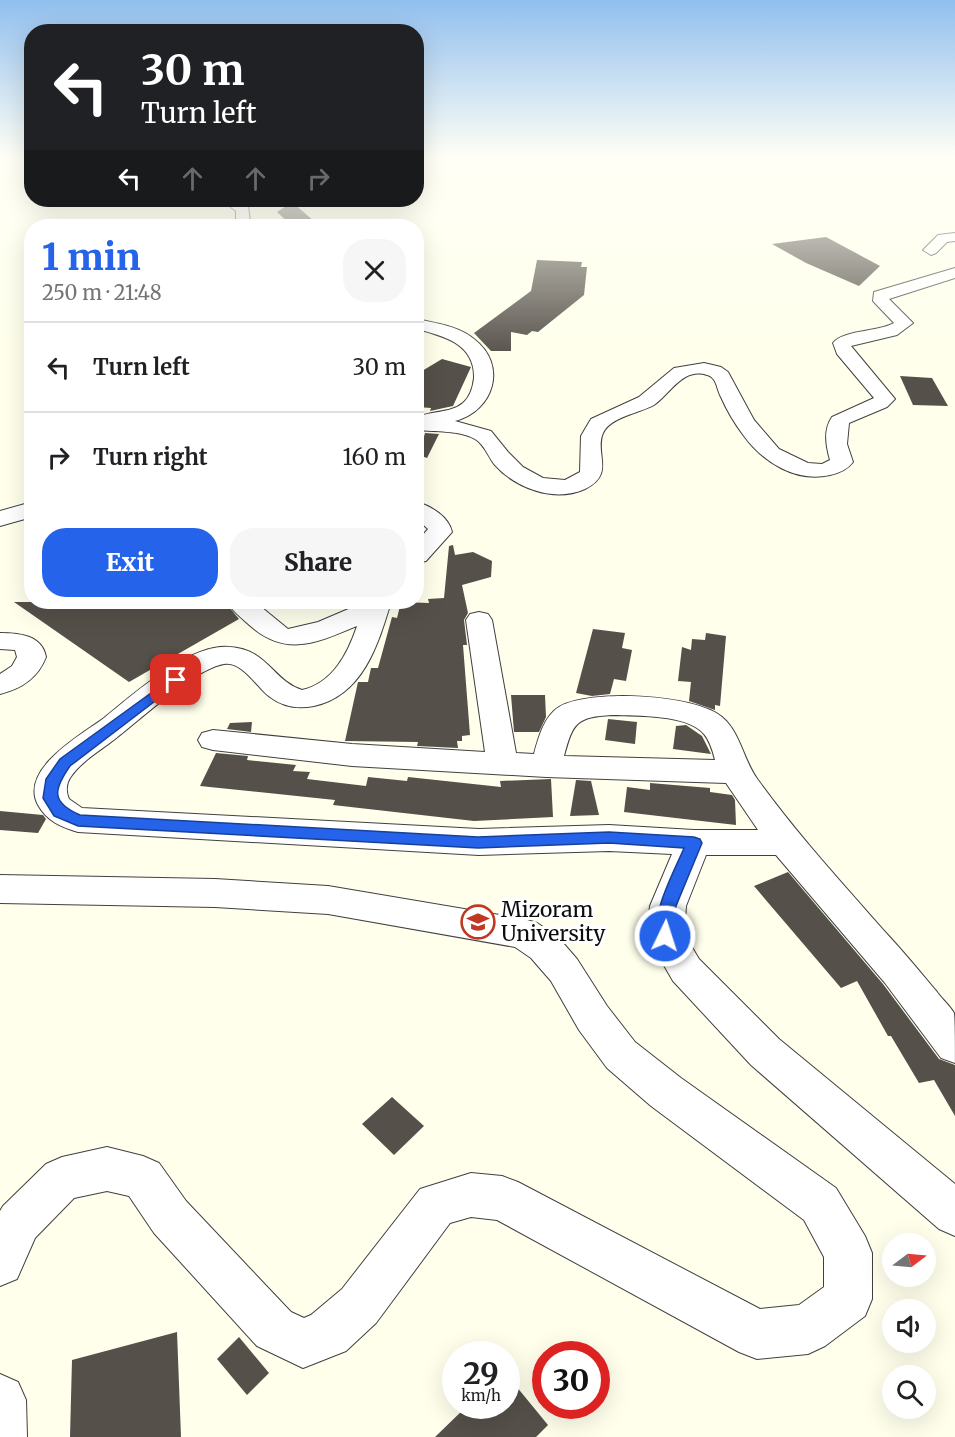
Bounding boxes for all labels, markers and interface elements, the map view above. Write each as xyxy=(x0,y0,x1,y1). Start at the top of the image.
text: 30 m xyxy=(141,44,245,96)
icon: left xyxy=(42,48,120,126)
text: Turn left xyxy=(141,96,256,130)
icon: left xyxy=(113,162,146,195)
icon: ahead xyxy=(176,162,209,195)
icon: ahead xyxy=(239,162,272,195)
icon: right xyxy=(302,162,335,195)
text: 1 min xyxy=(42,235,141,280)
button: close xyxy=(343,239,406,302)
text: 250 m · 21:48 xyxy=(42,280,162,305)
icon: left xyxy=(42,351,75,384)
text: Turn left xyxy=(93,353,190,381)
text: 30 m xyxy=(352,353,406,381)
icon: right xyxy=(42,441,75,474)
text: Turn right xyxy=(93,443,207,471)
text: 160 m xyxy=(342,443,406,471)
button: Exit xyxy=(42,528,218,597)
button: Share xyxy=(230,528,406,597)
pin xyxy=(150,654,201,705)
icon: arrive xyxy=(159,663,192,696)
place label: Mizoram University xyxy=(501,896,606,947)
school or university icon: Mizoram University xyxy=(460,904,496,940)
position arrow xyxy=(633,904,697,968)
north arrow xyxy=(882,1233,936,1287)
map controls xyxy=(882,1233,936,1419)
button: sound xyxy=(882,1299,936,1353)
speed limit sign: 30 xyxy=(532,1341,610,1419)
text: 29 xyxy=(463,1354,499,1392)
button: search xyxy=(882,1365,936,1419)
text: km/h xyxy=(461,1386,501,1405)

